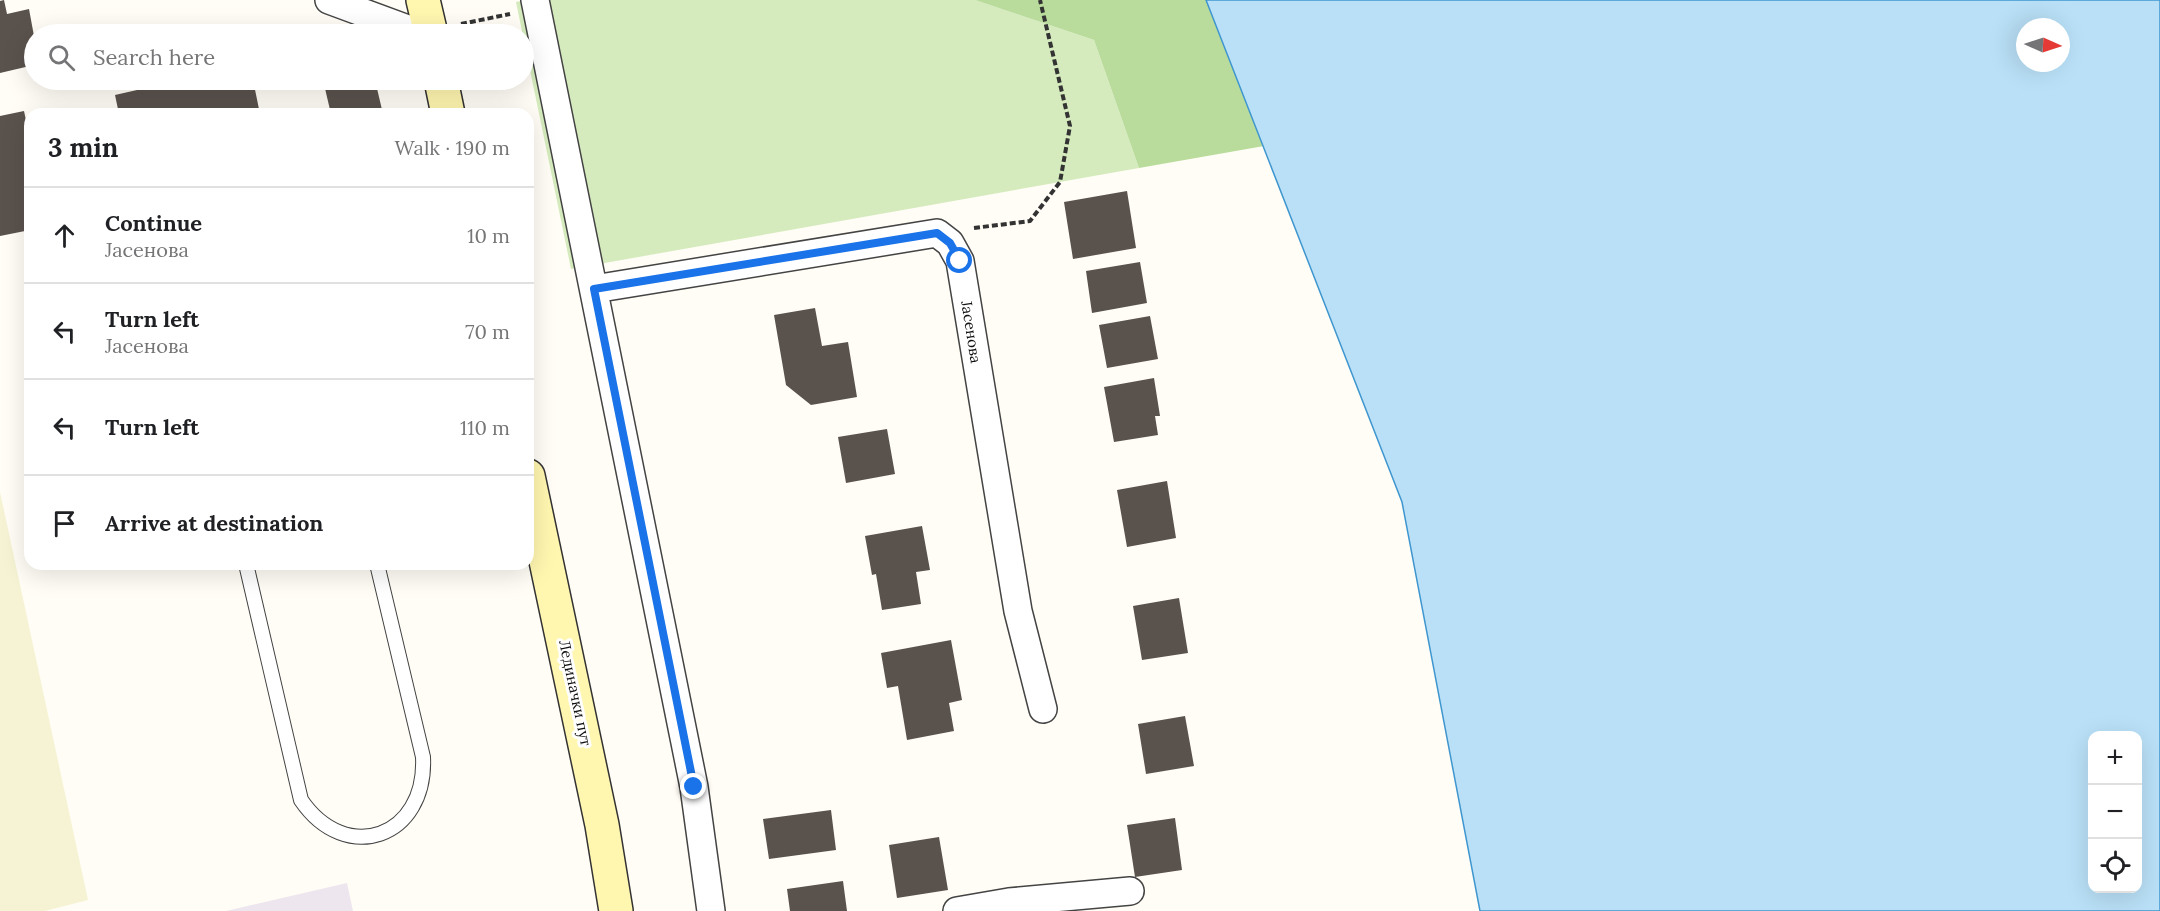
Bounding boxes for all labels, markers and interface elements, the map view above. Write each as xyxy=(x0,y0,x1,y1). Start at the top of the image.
north arrow xyxy=(2016,18,2070,72)
search box xyxy=(24,24,534,90)
icon: search xyxy=(45,41,78,74)
text: Search here xyxy=(93,43,215,71)
text: 3 min xyxy=(48,131,118,164)
text: Walk · 190 m xyxy=(394,135,510,160)
text: Continue xyxy=(105,209,202,237)
icon: ahead xyxy=(48,219,81,252)
text: 10 m xyxy=(467,223,510,248)
text: Јасенова xyxy=(105,237,189,262)
route start xyxy=(946,247,972,273)
street label: Јасенова xyxy=(957,298,986,365)
text: Turn left xyxy=(105,305,199,333)
icon: left xyxy=(48,315,81,348)
text: 70 m xyxy=(465,319,510,344)
text: Јасенова xyxy=(105,333,189,358)
icon: left xyxy=(48,411,81,444)
text: Turn left xyxy=(105,413,199,441)
text: 110 m xyxy=(460,415,510,440)
icon: arrive xyxy=(48,507,81,540)
text: Arrive at destination xyxy=(105,509,323,537)
street label: Лединачки пут xyxy=(555,638,596,748)
map controls xyxy=(2088,731,2142,893)
button: + xyxy=(2088,731,2142,785)
route end xyxy=(680,773,706,799)
button: − xyxy=(2088,785,2142,839)
button: locate xyxy=(2088,839,2142,893)

